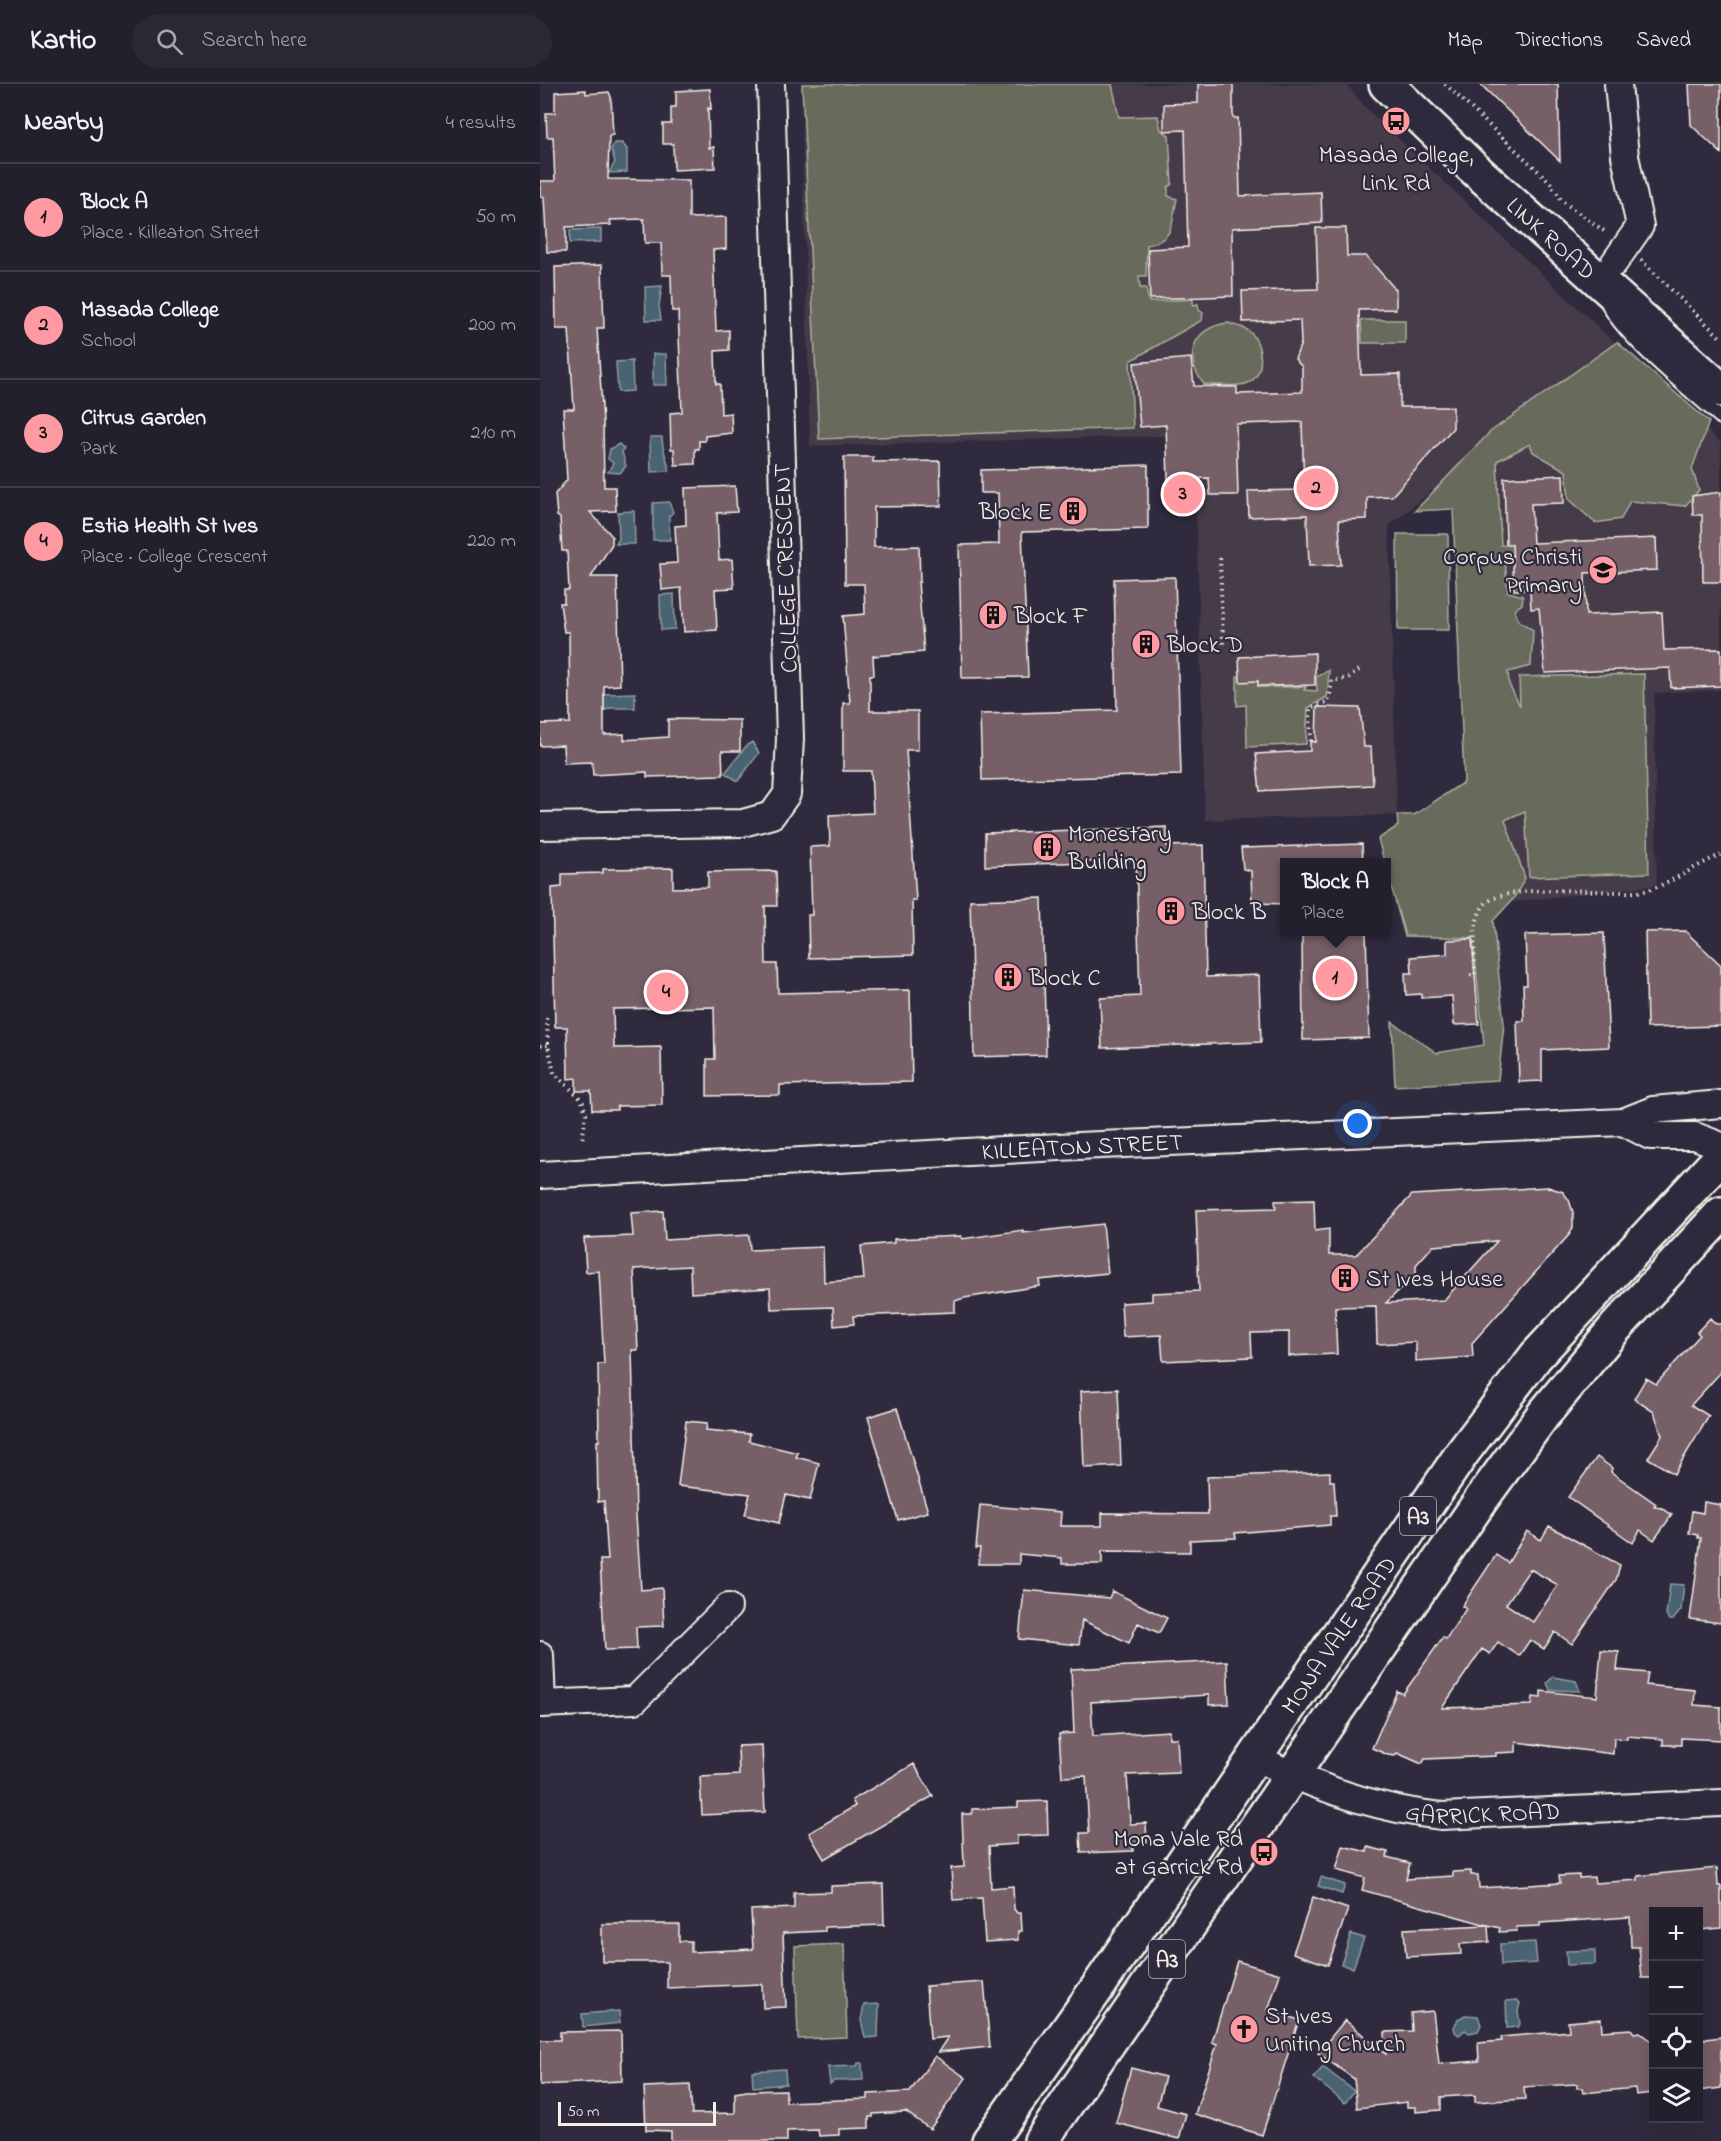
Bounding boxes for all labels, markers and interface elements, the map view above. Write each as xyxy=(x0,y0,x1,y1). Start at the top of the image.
search box xyxy=(132,14,552,68)
text: Kartio xyxy=(30,21,96,62)
icon: search xyxy=(153,25,186,58)
text: Search here xyxy=(201,25,307,57)
text: Map xyxy=(1447,26,1483,56)
text: Directions xyxy=(1516,26,1603,56)
text: Saved xyxy=(1636,26,1691,56)
text: Nearby xyxy=(24,104,103,142)
bus stop icon: Masada College, Link Rd xyxy=(1380,105,1412,137)
text: 4 results xyxy=(446,109,516,138)
place label: Masada College, Link Rd xyxy=(1319,139,1473,202)
text: Block A xyxy=(81,187,148,219)
street label: LINK ROAD xyxy=(1497,190,1602,290)
text: 1 xyxy=(40,203,47,232)
text: 50 m xyxy=(475,203,516,232)
text: Place · Killeaton Street xyxy=(81,219,260,248)
text: Masada College xyxy=(81,295,219,327)
text: 2 xyxy=(39,311,48,340)
text: 200 m xyxy=(468,311,516,340)
text: School xyxy=(81,327,136,356)
text: Citrus Garden xyxy=(81,403,206,435)
text: 3 xyxy=(39,419,48,448)
text: 210 m xyxy=(471,419,516,448)
text: Park xyxy=(81,435,117,464)
street label: COLLEGE CRESCENT xyxy=(766,462,809,674)
pin: 2 xyxy=(1296,466,1336,510)
pin: 3 xyxy=(1164,472,1202,516)
building icon: Block E xyxy=(1057,495,1089,527)
place label: Block E xyxy=(978,496,1052,531)
text: Estia Health St Ives xyxy=(81,511,258,543)
text: 4 xyxy=(39,527,48,556)
text: 220 m xyxy=(467,527,516,556)
place label: Corpus Christi Primary xyxy=(1443,541,1582,605)
text: Place · College Crescent xyxy=(81,543,268,572)
school or university icon: Corpus Christi Primary xyxy=(1587,554,1619,586)
building icon: Block F xyxy=(977,599,1009,631)
place label: Block F xyxy=(1013,600,1088,635)
building icon: Block D xyxy=(1130,628,1162,660)
place label: Block D xyxy=(1166,629,1243,664)
place label: Monestary Building xyxy=(1067,818,1172,881)
building icon: Monestary Building xyxy=(1031,831,1063,863)
popup xyxy=(1280,858,1391,936)
text: Block A xyxy=(1302,867,1369,899)
building icon: Block B xyxy=(1155,895,1187,927)
place label: Block B xyxy=(1191,896,1267,931)
text: Place xyxy=(1302,899,1344,928)
pin: 1 xyxy=(1316,956,1354,1000)
building icon: Block C xyxy=(992,961,1024,993)
place label: Block C xyxy=(1028,962,1101,997)
pin: 4 xyxy=(646,970,686,1014)
your location xyxy=(1343,1109,1372,1138)
street label: KILLEATON STREET xyxy=(981,1126,1184,1171)
building icon: St Ives House xyxy=(1329,1262,1361,1294)
place label: St Ives House xyxy=(1366,1263,1503,1298)
road number: A3 xyxy=(1400,1497,1436,1535)
street label: MONA VALE ROAD xyxy=(1274,1550,1407,1722)
street label: GARRICK ROAD xyxy=(1402,1796,1561,1837)
place label: Mona Vale Rd at Garrick Rd xyxy=(1113,1823,1244,1886)
bus stop icon: Mona Vale Rd at Garrick Rd xyxy=(1248,1836,1280,1868)
map controls xyxy=(1649,1907,1703,2123)
button: + xyxy=(1649,1907,1703,1961)
road number: A3 xyxy=(1149,1940,1185,1978)
button: − xyxy=(1649,1961,1703,2015)
place label: St Ives Uniting Church xyxy=(1265,2000,1405,2063)
church icon: St Ives Uniting Church xyxy=(1228,2013,1260,2045)
button: locate xyxy=(1649,2015,1703,2069)
button: layers xyxy=(1649,2069,1703,2123)
scale bar xyxy=(558,2099,716,2126)
text: 50 m xyxy=(567,2100,599,2124)

